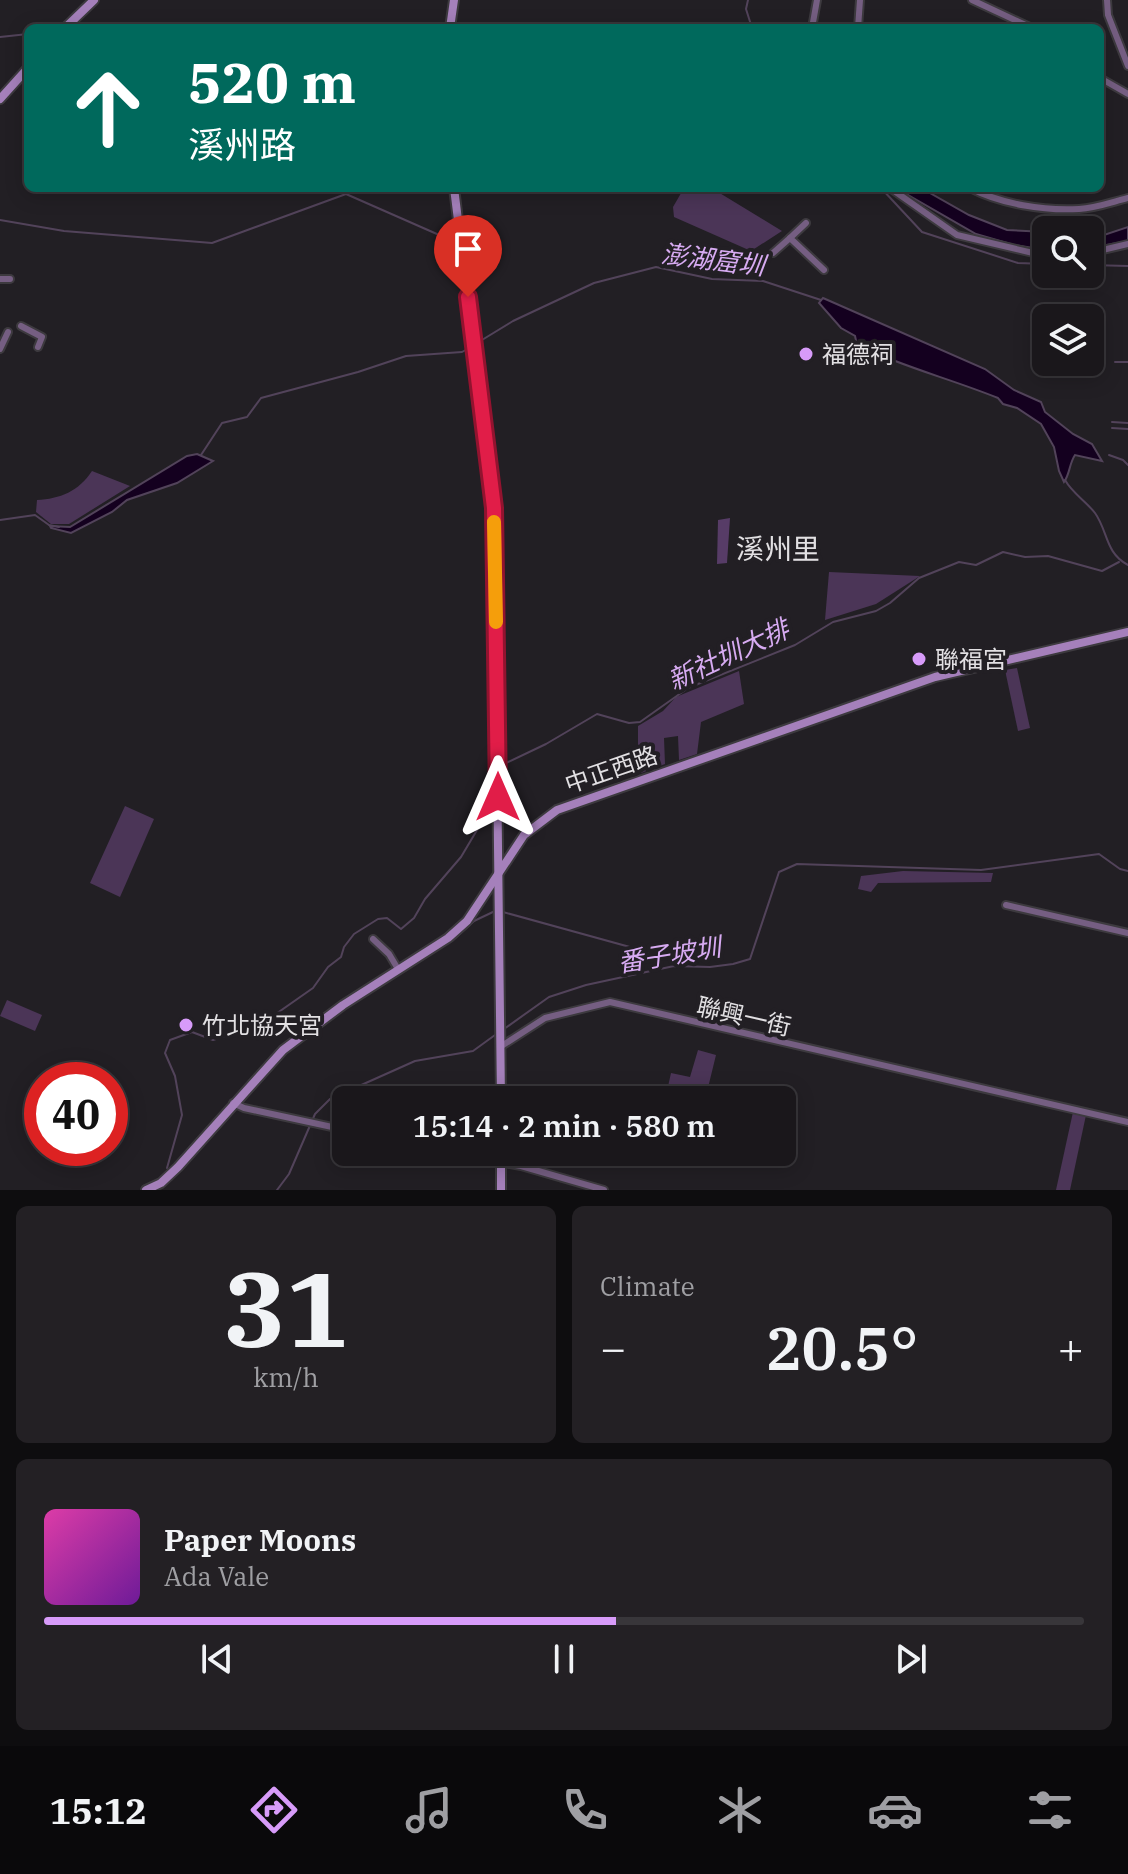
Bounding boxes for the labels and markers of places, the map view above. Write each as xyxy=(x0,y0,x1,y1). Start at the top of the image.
pin xyxy=(434,215,502,297)
place label: 福德祠 xyxy=(822,338,894,370)
marker: 福德祠 xyxy=(797,345,815,363)
place label: 聯福宮 xyxy=(935,643,1007,675)
marker: 聯福宮 xyxy=(910,650,928,668)
place label: 竹北協天宮 xyxy=(202,1009,322,1041)
marker: 竹北協天宮 xyxy=(177,1016,195,1034)

